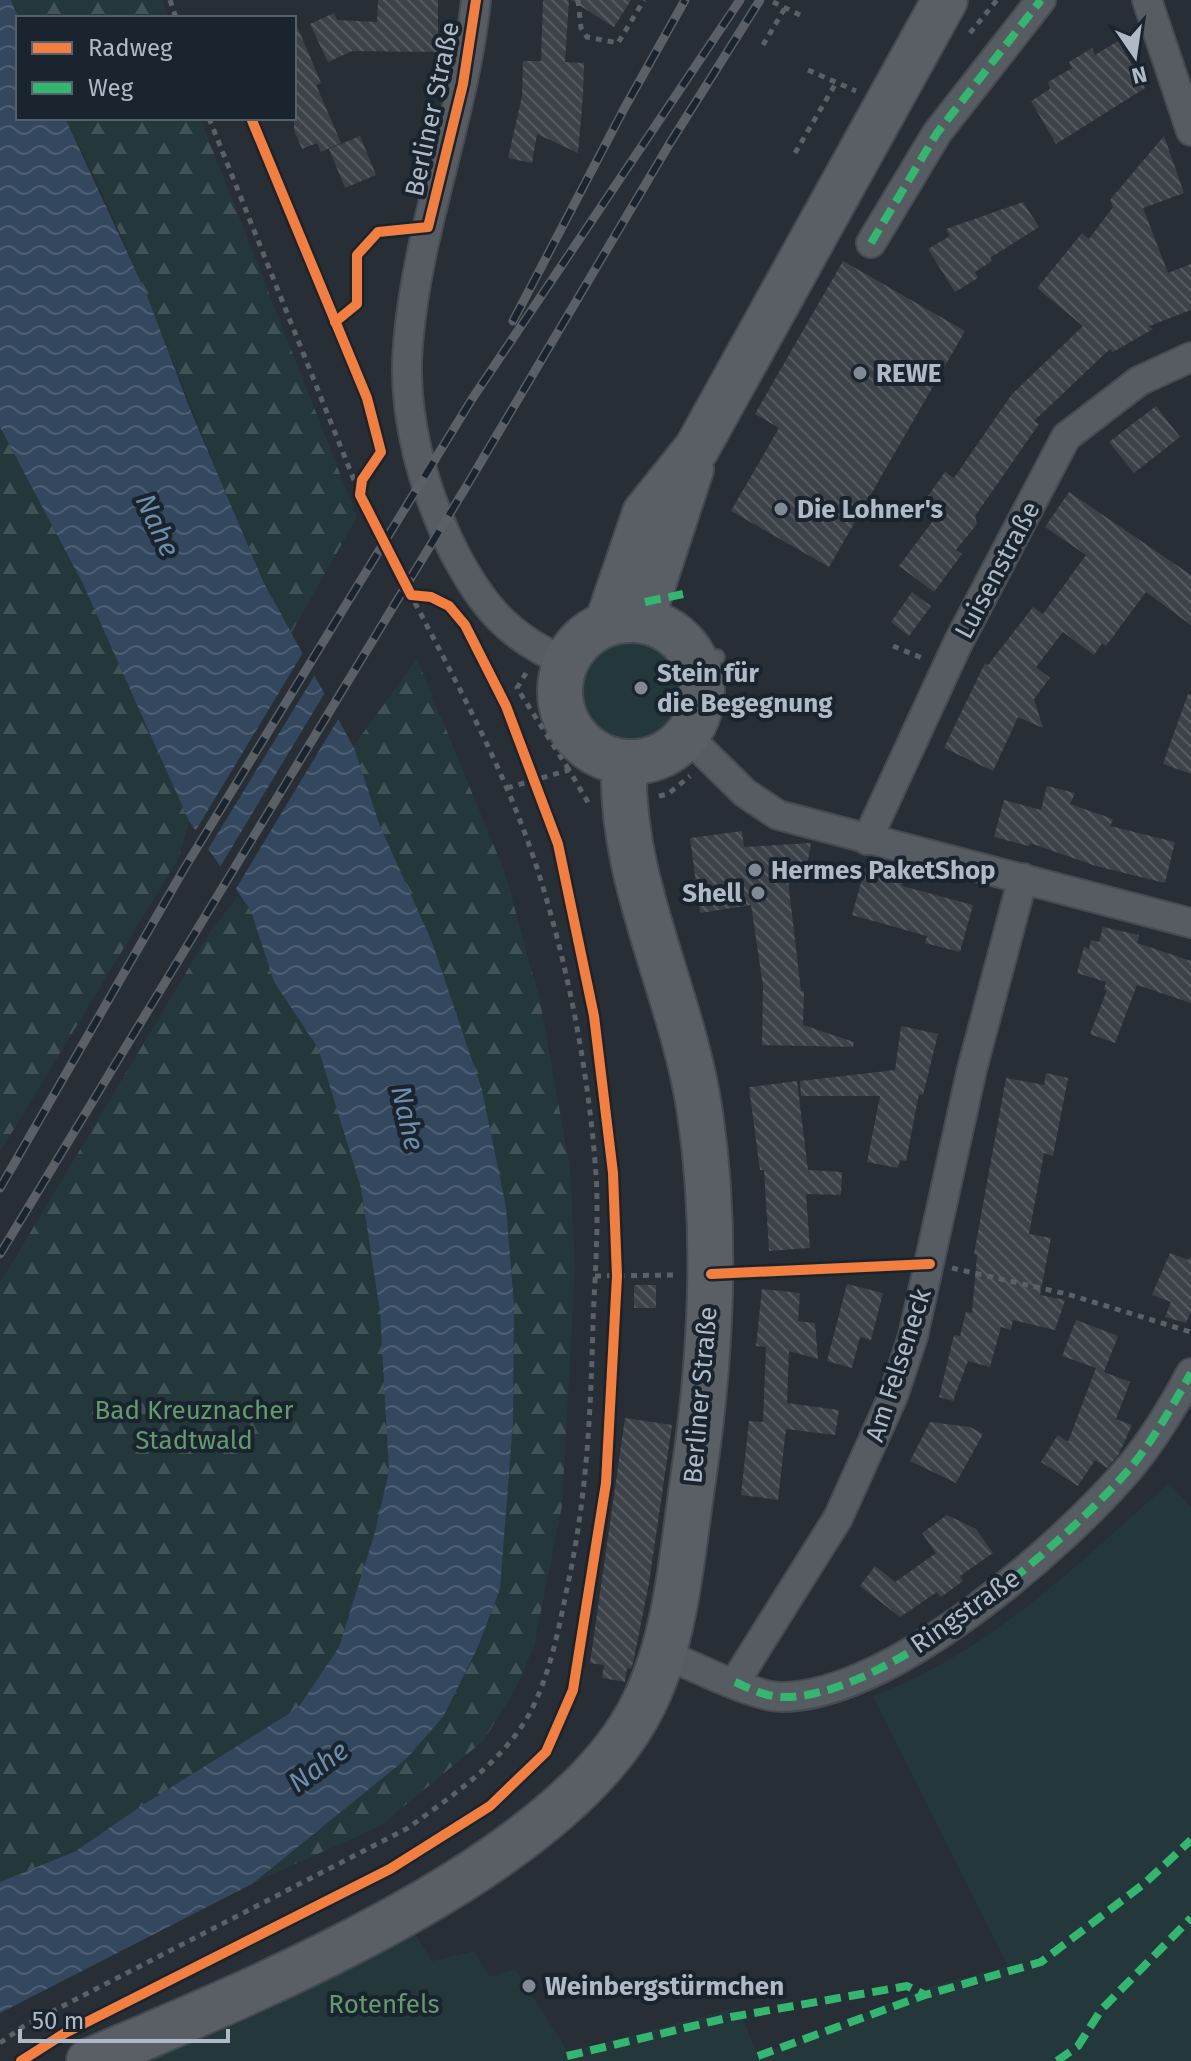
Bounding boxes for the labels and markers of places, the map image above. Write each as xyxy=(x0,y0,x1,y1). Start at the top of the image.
place label: REWE xyxy=(876,358,941,389)
marker: REWE xyxy=(851,364,869,382)
place label: Die Lohner's xyxy=(797,494,944,525)
marker: Die Lohner's xyxy=(772,500,790,518)
place label: Stein für die Begegnung xyxy=(657,658,833,719)
marker: Stein für die Begegnung xyxy=(632,679,650,697)
place label: Hermes PaketShop xyxy=(771,855,996,886)
marker: Hermes PaketShop xyxy=(746,861,764,879)
place label: Shell xyxy=(682,878,742,909)
marker: Shell xyxy=(749,884,767,902)
place label: Weinbergstürmchen xyxy=(545,1971,784,2002)
marker: Weinbergstürmchen xyxy=(520,1977,538,1995)

